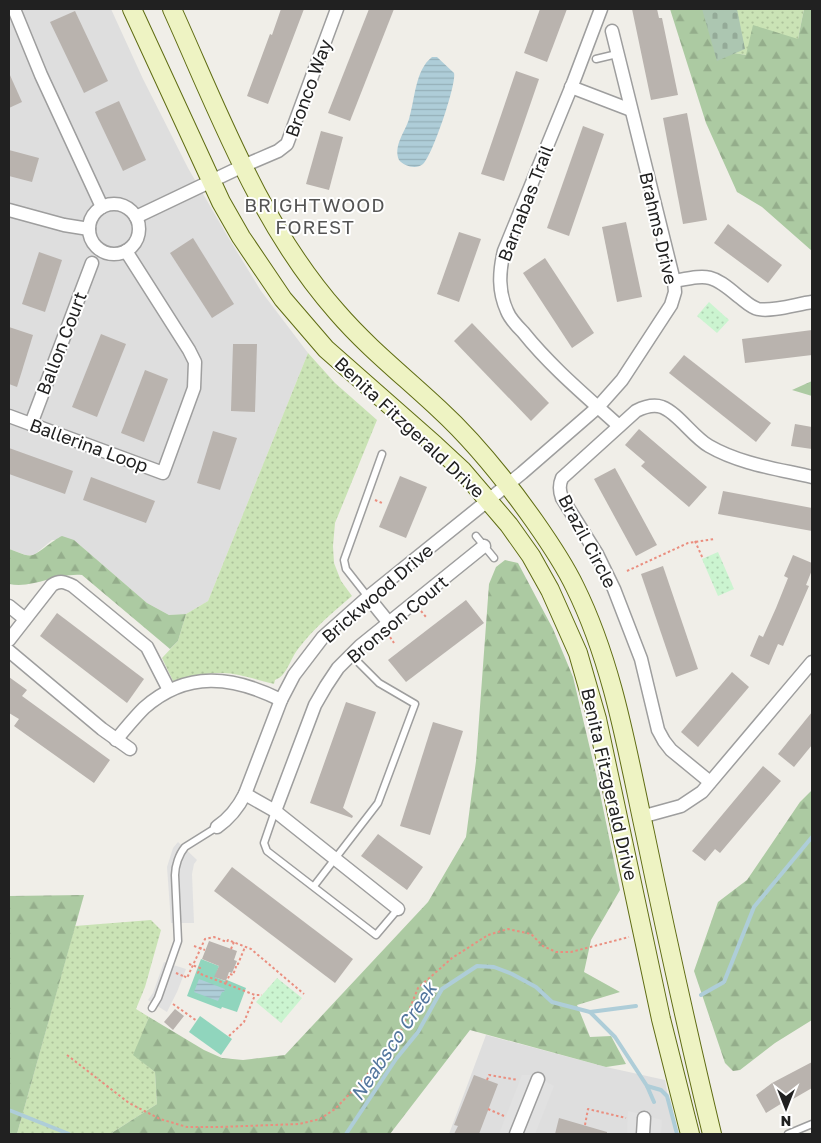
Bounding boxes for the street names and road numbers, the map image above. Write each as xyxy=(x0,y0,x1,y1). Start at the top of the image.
street label: Bronco Way xyxy=(280,36,336,140)
street label: Barnabas Trail xyxy=(493,141,557,264)
street label: Brahms Drive xyxy=(635,170,683,286)
street label: Ballon Court xyxy=(31,288,91,398)
street label: Benita Fitzgerald Drive xyxy=(331,352,489,502)
street label: Ballerina Loop xyxy=(27,413,151,477)
street label: Brazil Circle xyxy=(554,490,622,592)
street label: Brickwood Drive xyxy=(317,539,437,647)
street label: Bronson Court xyxy=(342,570,452,668)
street label: Benita Fitzgerald Drive xyxy=(577,686,643,882)

